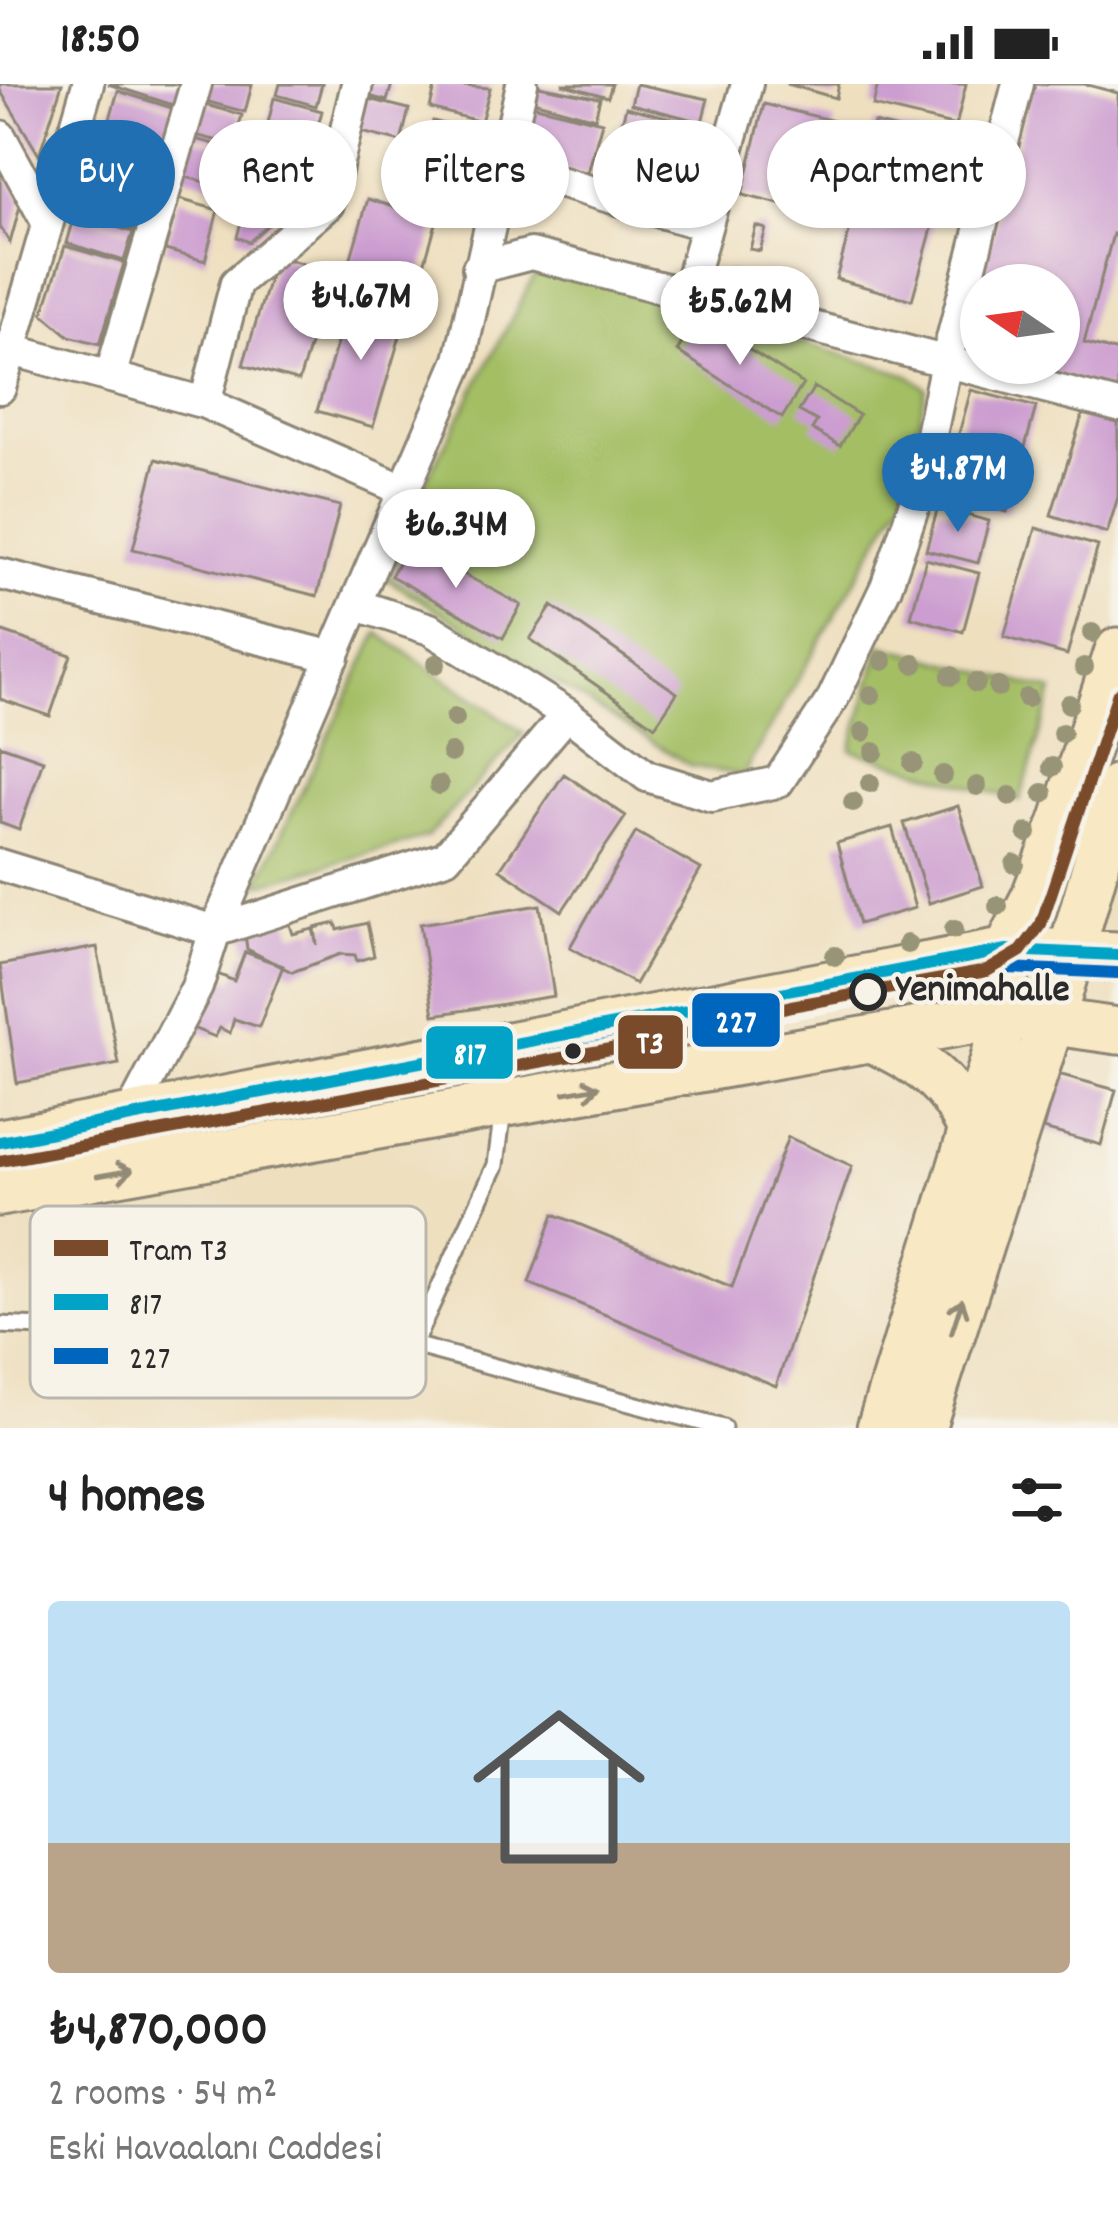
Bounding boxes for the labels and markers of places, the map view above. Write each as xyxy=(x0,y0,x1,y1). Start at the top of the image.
pin: ₺4.67M xyxy=(263,261,459,363)
pin: ₺5.62M xyxy=(642,266,838,368)
pin: ₺4.87M xyxy=(860,433,1056,535)
pin: ₺6.34M xyxy=(358,489,554,591)
place label: Yenimahalle xyxy=(895,965,1070,1020)
marker: Yenimahalle xyxy=(851,975,885,1009)
unlabelled marker xyxy=(562,1040,584,1062)

